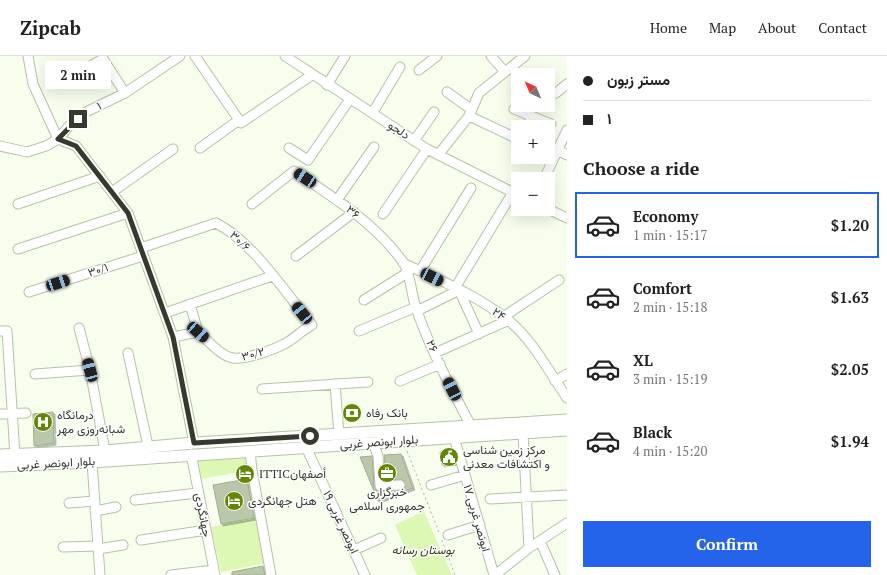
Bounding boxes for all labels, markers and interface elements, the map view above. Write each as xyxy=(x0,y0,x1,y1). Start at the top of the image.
text: Zipcab xyxy=(20,15,81,40)
text: Home xyxy=(650,18,687,37)
text: Map xyxy=(709,18,736,37)
text: About xyxy=(758,18,796,37)
text: Contact xyxy=(818,18,867,37)
callout: 2 min xyxy=(45,61,111,89)
text: 2 min xyxy=(60,66,96,84)
north arrow xyxy=(511,68,555,112)
map controls xyxy=(511,68,555,216)
text: مستر زبون xyxy=(607,69,670,89)
street label: ۱ xyxy=(94,98,104,113)
text: ۱ xyxy=(607,108,612,128)
route end xyxy=(69,110,87,128)
street label: دلجو xyxy=(385,117,413,143)
button: + xyxy=(511,120,555,164)
text: Choose a ride xyxy=(583,156,699,180)
car xyxy=(292,166,318,190)
button: − xyxy=(511,172,555,216)
street label: ۳۶ xyxy=(343,201,363,222)
text: Economy xyxy=(633,206,698,226)
icon: car xyxy=(585,207,621,243)
text: $1.20 xyxy=(831,215,869,235)
text: 1 min · 15:17 xyxy=(633,226,707,244)
street label: ۳۰/۶ xyxy=(227,227,254,254)
street label: ۳۰/۱ xyxy=(86,259,110,280)
car xyxy=(419,266,445,288)
car xyxy=(45,274,71,292)
text: Comfort xyxy=(633,278,692,298)
icon: car xyxy=(585,279,621,315)
text: $1.63 xyxy=(831,287,869,307)
text: 2 min · 15:18 xyxy=(633,298,707,316)
car xyxy=(290,300,314,326)
street label: ۲۴ xyxy=(490,304,509,324)
car xyxy=(185,320,211,344)
street label: ۲۶ xyxy=(423,337,442,354)
street label: ۳۰/۲ xyxy=(240,343,266,364)
text: XL xyxy=(633,350,653,370)
icon: car xyxy=(585,351,621,387)
car xyxy=(81,357,99,383)
text: $2.05 xyxy=(831,359,869,379)
text: 3 min · 15:19 xyxy=(633,370,707,388)
car xyxy=(441,376,463,402)
bank icon: بانک رفاه xyxy=(341,402,363,424)
place label: بانک رفاه xyxy=(366,405,408,421)
place label: درمانگاه شبانه‌روزی مهر xyxy=(56,407,125,437)
hospital icon: درمانگاه شبانه‌روزی مهر xyxy=(32,411,54,433)
text: Black xyxy=(633,422,672,442)
icon: car xyxy=(585,423,621,459)
route start xyxy=(301,427,319,445)
street label: بلوار ابونصر غربی xyxy=(339,431,419,453)
text: $1.94 xyxy=(831,431,869,451)
place label: مرکز زمین شناسی و اکتشافات معدنی xyxy=(463,442,550,472)
text: 4 min · 15:20 xyxy=(633,442,707,460)
public building icon: مرکز زمین شناسی و اکتشافات معدنی xyxy=(438,446,460,468)
street label: بلوار ابونصر غربی xyxy=(16,453,96,473)
office icon: خبرگزاری جمهوری اسلامی xyxy=(376,462,398,484)
hotel icon: ITTICأصفهان xyxy=(234,463,256,485)
place label: ITTICأصفهان xyxy=(259,466,326,482)
street label: ابونصر غربی ۱۷ xyxy=(460,482,494,554)
place label: خبرگزاری جمهوری اسلامی xyxy=(349,484,425,514)
street label: ابونصر غربی ۱۹ xyxy=(319,488,363,556)
hotel icon: هتل جهانگردی xyxy=(223,490,245,512)
street label: جهانگردی xyxy=(191,492,215,538)
place label: هتل جهانگردی xyxy=(248,493,317,509)
button: Confirm xyxy=(583,521,871,567)
park label: بوستان رسانه xyxy=(392,542,455,558)

